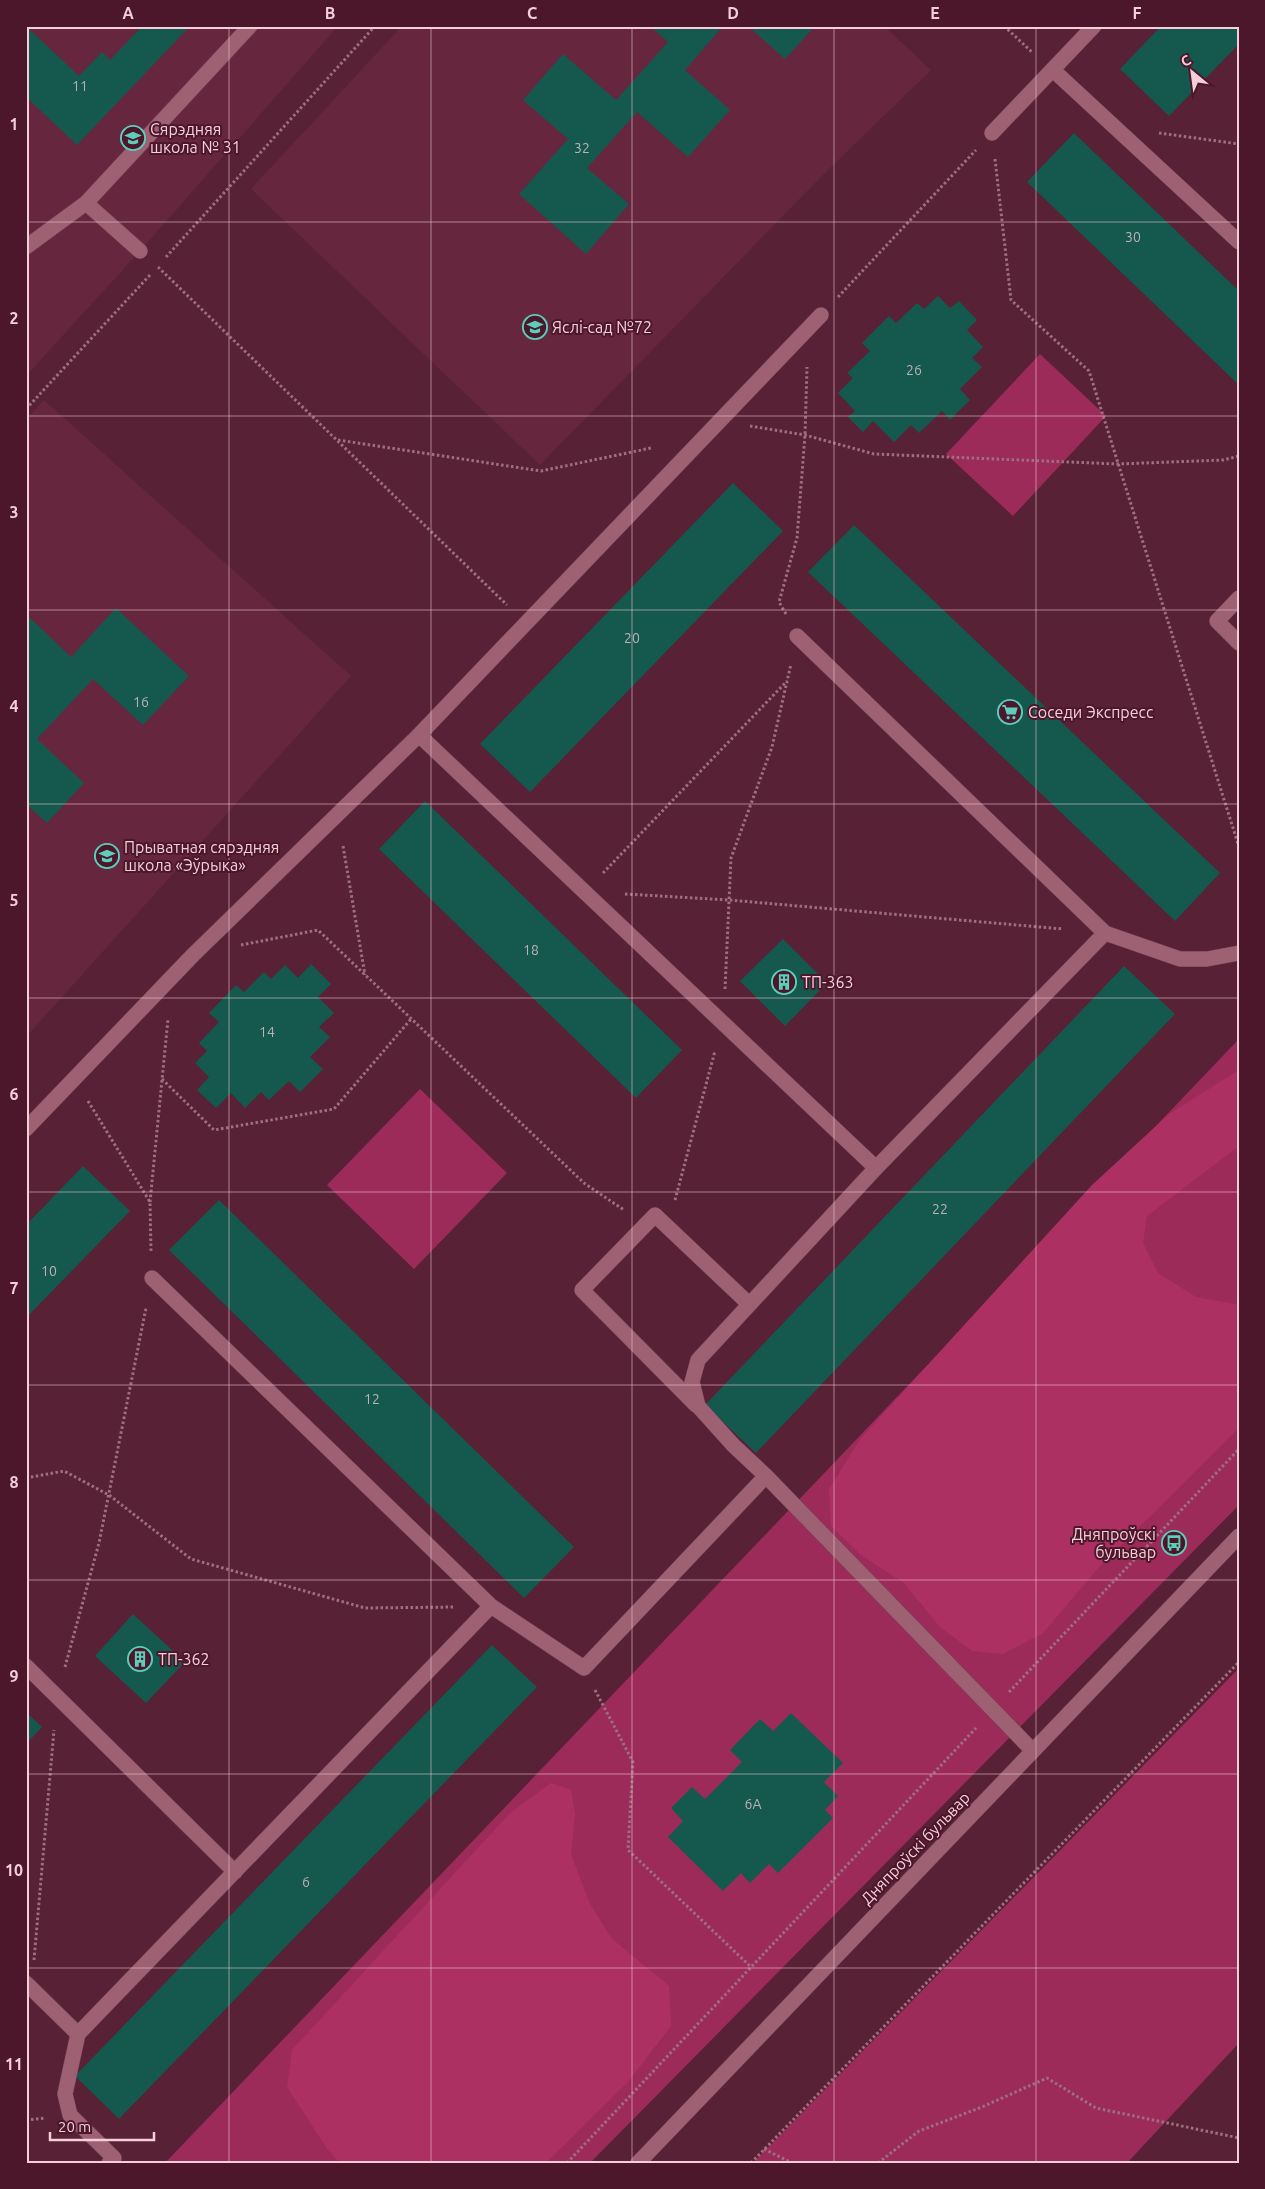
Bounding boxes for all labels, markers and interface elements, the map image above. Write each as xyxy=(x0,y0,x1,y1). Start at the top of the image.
text: A xyxy=(122,4,134,22)
text: B xyxy=(325,4,335,22)
text: C xyxy=(527,4,537,22)
text: D xyxy=(727,4,739,22)
text: E xyxy=(930,4,940,22)
text: F xyxy=(1133,4,1142,22)
north arrow xyxy=(1168,48,1218,98)
text: С xyxy=(1178,51,1194,70)
house number: 11 xyxy=(72,78,88,94)
text: 1 xyxy=(9,115,19,133)
place label: Сярэдняя школа № 31 xyxy=(150,120,241,156)
school or university icon: Сярэдняя школа № 31 xyxy=(120,125,146,151)
house number: 32 xyxy=(574,140,590,156)
house number: 30 xyxy=(1125,229,1141,245)
text: 2 xyxy=(9,309,19,327)
school or university icon: Яслі-сад №72 xyxy=(522,314,548,340)
place label: Яслі-сад №72 xyxy=(552,318,652,336)
house number: 26 xyxy=(906,362,922,378)
text: 3 xyxy=(9,503,19,521)
house number: 20 xyxy=(624,630,640,646)
house number: 16 xyxy=(133,694,149,710)
text: 4 xyxy=(9,697,19,715)
supermarket icon: Соседи Экспресс xyxy=(997,699,1023,725)
place label: Соседи Экспресс xyxy=(1028,703,1154,721)
place label: Прыватная сярэдняя школа «Эўрыка» xyxy=(124,838,279,874)
school or university icon: Прыватная сярэдняя школа «Эўрыка» xyxy=(94,843,120,869)
text: 5 xyxy=(9,891,19,909)
house number: 18 xyxy=(523,942,539,958)
building icon: ТП-363 xyxy=(771,969,797,995)
place label: ТП-363 xyxy=(802,973,854,991)
house number: 14 xyxy=(259,1024,275,1040)
text: 6 xyxy=(9,1085,19,1103)
house number: 22 xyxy=(932,1201,948,1217)
house number: 10 xyxy=(41,1263,57,1279)
text: 7 xyxy=(9,1279,19,1297)
house number: 12 xyxy=(364,1391,380,1407)
text: 8 xyxy=(9,1473,19,1491)
place label: Дняпроўскі бульвар xyxy=(1072,1525,1156,1561)
bus stop icon: Дняпроўскі бульвар xyxy=(1161,1530,1187,1556)
building icon: ТП-362 xyxy=(127,1646,153,1672)
place label: ТП-362 xyxy=(158,1650,210,1668)
text: 9 xyxy=(9,1667,19,1685)
street label: Дняпроўскі бульвар xyxy=(857,1788,973,1908)
house number: 6А xyxy=(745,1796,762,1812)
text: 10 xyxy=(5,1861,23,1879)
house number: 6 xyxy=(302,1874,310,1890)
text: 11 xyxy=(5,2055,23,2073)
scale bar xyxy=(50,2109,154,2141)
text: 20 m xyxy=(58,2118,91,2135)

